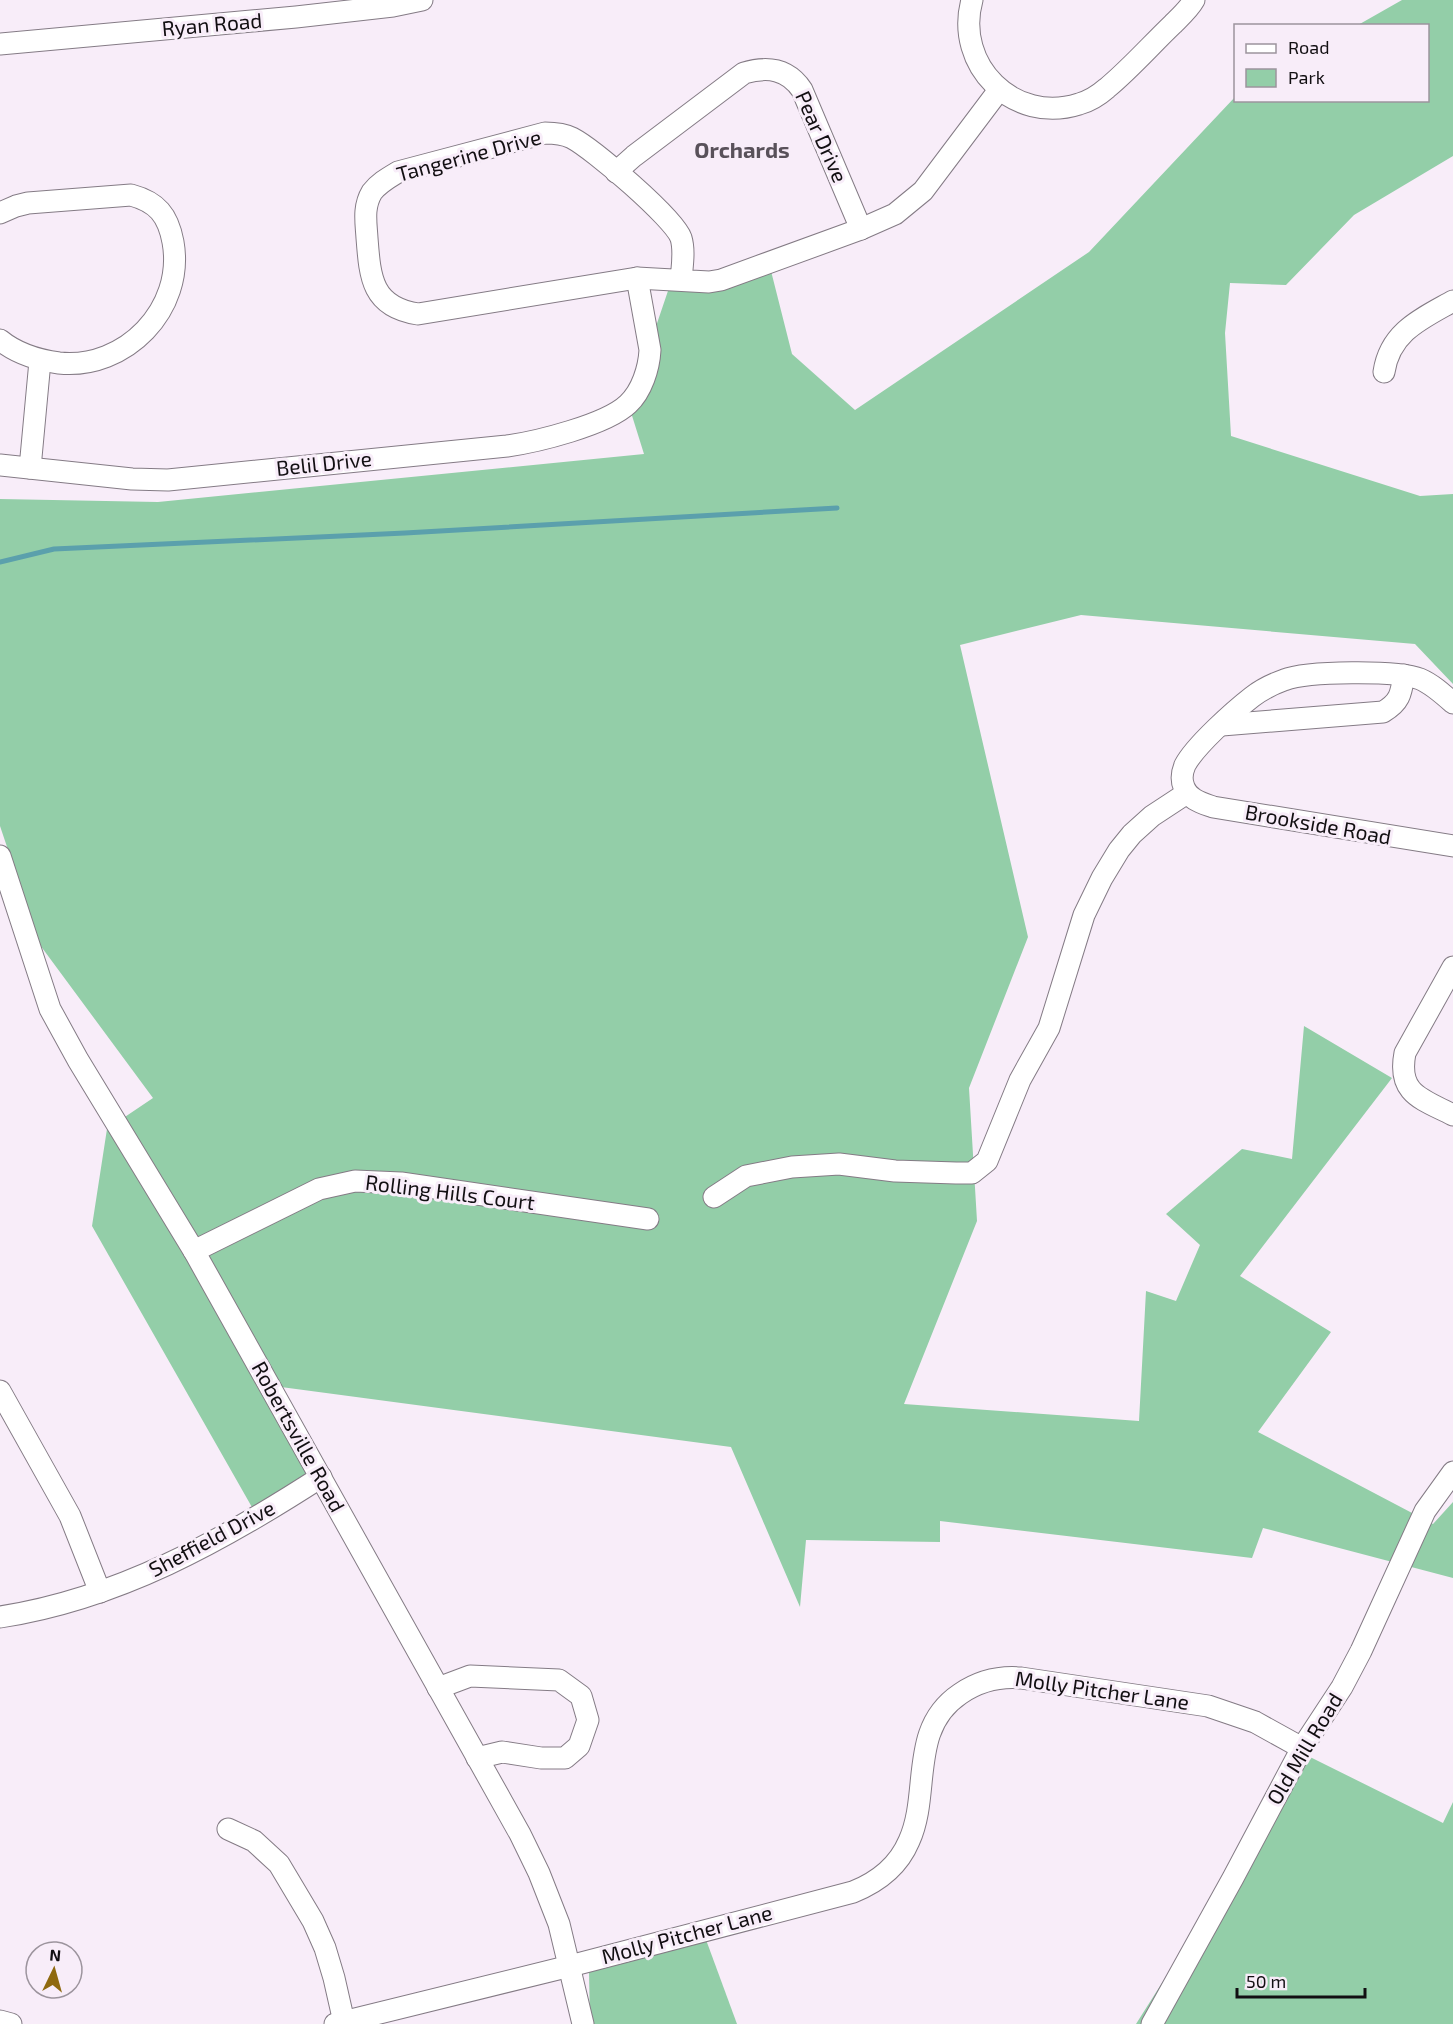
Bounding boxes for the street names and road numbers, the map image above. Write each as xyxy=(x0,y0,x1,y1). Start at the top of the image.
street label: Ryan Road xyxy=(161,7,263,40)
street label: Pear Drive xyxy=(791,87,854,186)
street label: Tangerine Drive xyxy=(394,123,544,186)
street label: Belil Drive xyxy=(275,445,373,480)
street label: Brookside Road xyxy=(1243,798,1393,849)
street label: Rolling Hills Court xyxy=(364,1169,536,1214)
street label: Robertsville Road xyxy=(248,1357,351,1516)
street label: Sheffield Drive xyxy=(144,1494,278,1581)
street label: Molly Pitcher Lane xyxy=(1014,1665,1191,1714)
street label: Old Mill Road xyxy=(1261,1688,1347,1808)
street label: Molly Pitcher Lane xyxy=(599,1899,775,1968)

